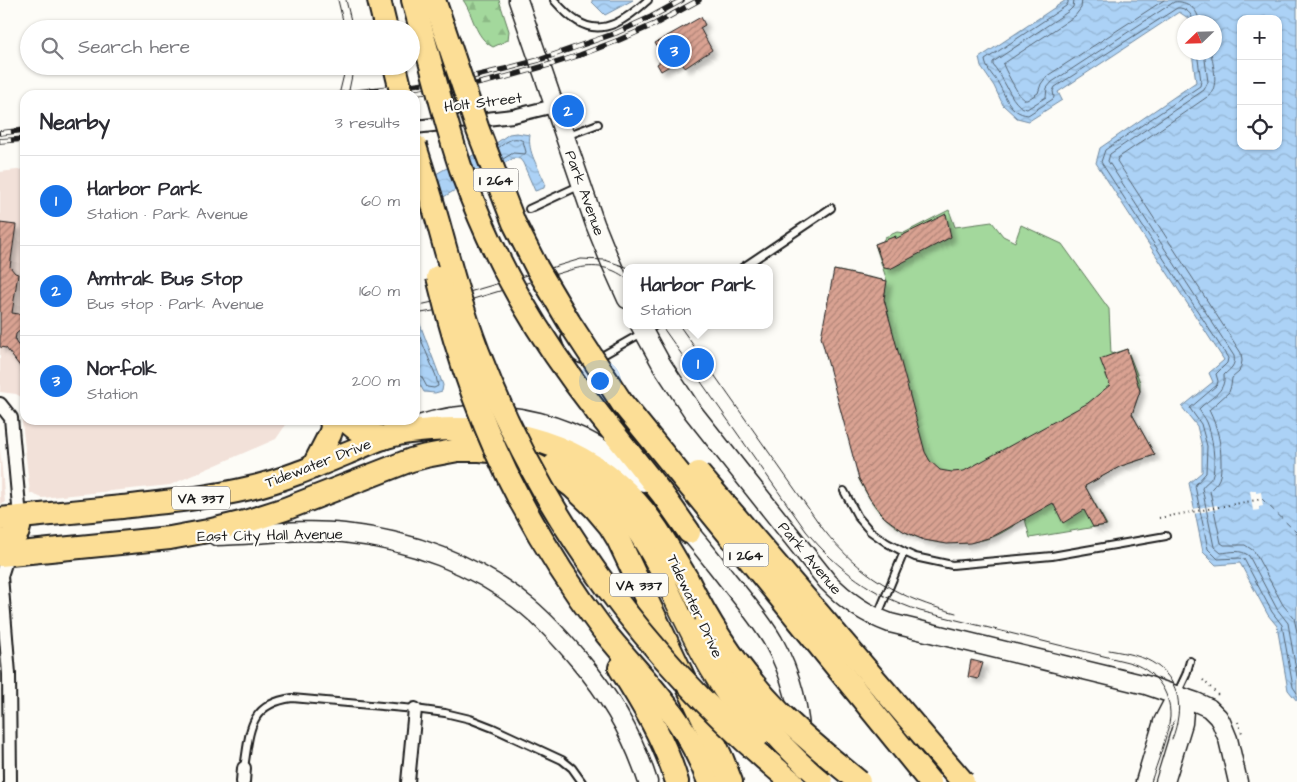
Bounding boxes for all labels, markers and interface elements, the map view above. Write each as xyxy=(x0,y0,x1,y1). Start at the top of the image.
north arrow xyxy=(1177,15,1222,60)
map controls xyxy=(1237,15,1282,150)
button: + xyxy=(1237,15,1282,60)
search box xyxy=(20,20,420,75)
pin: 3 xyxy=(658,32,690,70)
icon: search xyxy=(38,34,66,62)
text: Search here xyxy=(78,34,190,61)
button: − xyxy=(1237,60,1282,105)
street label: Holt Street xyxy=(443,87,523,118)
pin: 2 xyxy=(552,92,584,130)
button: locate xyxy=(1237,105,1282,150)
text: Nearby xyxy=(40,108,110,137)
text: 3 results xyxy=(335,112,400,134)
street label: Park Avenue xyxy=(559,148,610,239)
road number: I 264 xyxy=(474,168,518,192)
text: Harbor Park xyxy=(87,176,202,203)
text: 1 xyxy=(55,190,57,212)
text: 60 m xyxy=(361,190,400,212)
text: Station · Park Avenue xyxy=(87,203,248,225)
popup xyxy=(623,264,773,329)
text: Amtrak Bus Stop xyxy=(87,266,243,293)
text: Harbor Park xyxy=(640,272,756,299)
text: 2 xyxy=(51,280,61,302)
text: 160 m xyxy=(359,280,400,302)
text: Bus stop · Park Avenue xyxy=(87,293,264,315)
text: Station xyxy=(640,299,691,321)
pin: 1 xyxy=(682,345,714,383)
text: Norfolk xyxy=(87,356,157,383)
your location xyxy=(587,368,613,394)
text: 3 xyxy=(52,370,60,392)
text: 200 m xyxy=(352,370,400,392)
text: Station xyxy=(87,383,138,405)
street label: Tidewater Drive xyxy=(262,434,374,493)
road number: VA 337 xyxy=(172,486,230,509)
street label: Park Avenue xyxy=(773,517,846,599)
street label: East City Hall Avenue xyxy=(197,524,343,548)
road number: I 264 xyxy=(724,544,768,566)
street label: Tidewater Drive xyxy=(661,551,728,661)
road number: VA 337 xyxy=(610,574,668,596)

